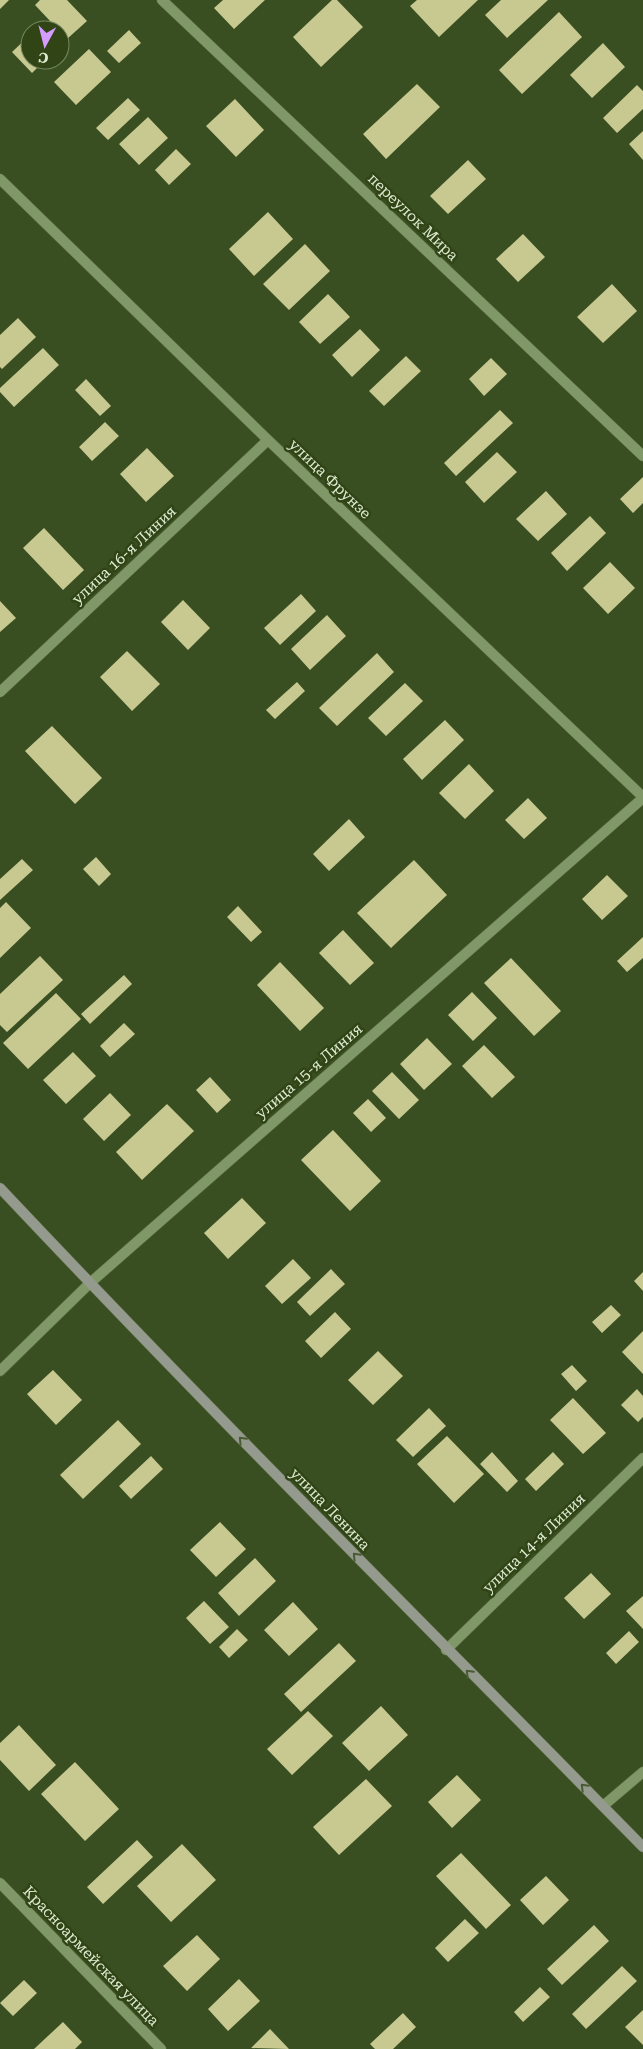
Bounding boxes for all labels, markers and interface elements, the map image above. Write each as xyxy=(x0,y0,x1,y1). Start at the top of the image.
north arrow xyxy=(20,20,70,70)
text: С xyxy=(37,49,49,66)
street label: переулок Мира xyxy=(364,169,462,265)
street label: улица Фрунзе xyxy=(285,435,375,523)
street label: улица 16-я Линия xyxy=(68,502,180,608)
street label: улица 15-я Линия xyxy=(252,1020,366,1122)
one-way arrow xyxy=(239,1437,248,1446)
street label: улица Ленина xyxy=(286,1464,374,1554)
street label: улица 14-я Линия xyxy=(479,1489,589,1597)
one-way arrow xyxy=(353,1553,362,1562)
one-way arrow xyxy=(466,1669,475,1678)
one-way arrow xyxy=(581,1784,590,1793)
street label: Красноармейская улица xyxy=(19,1882,163,2030)

